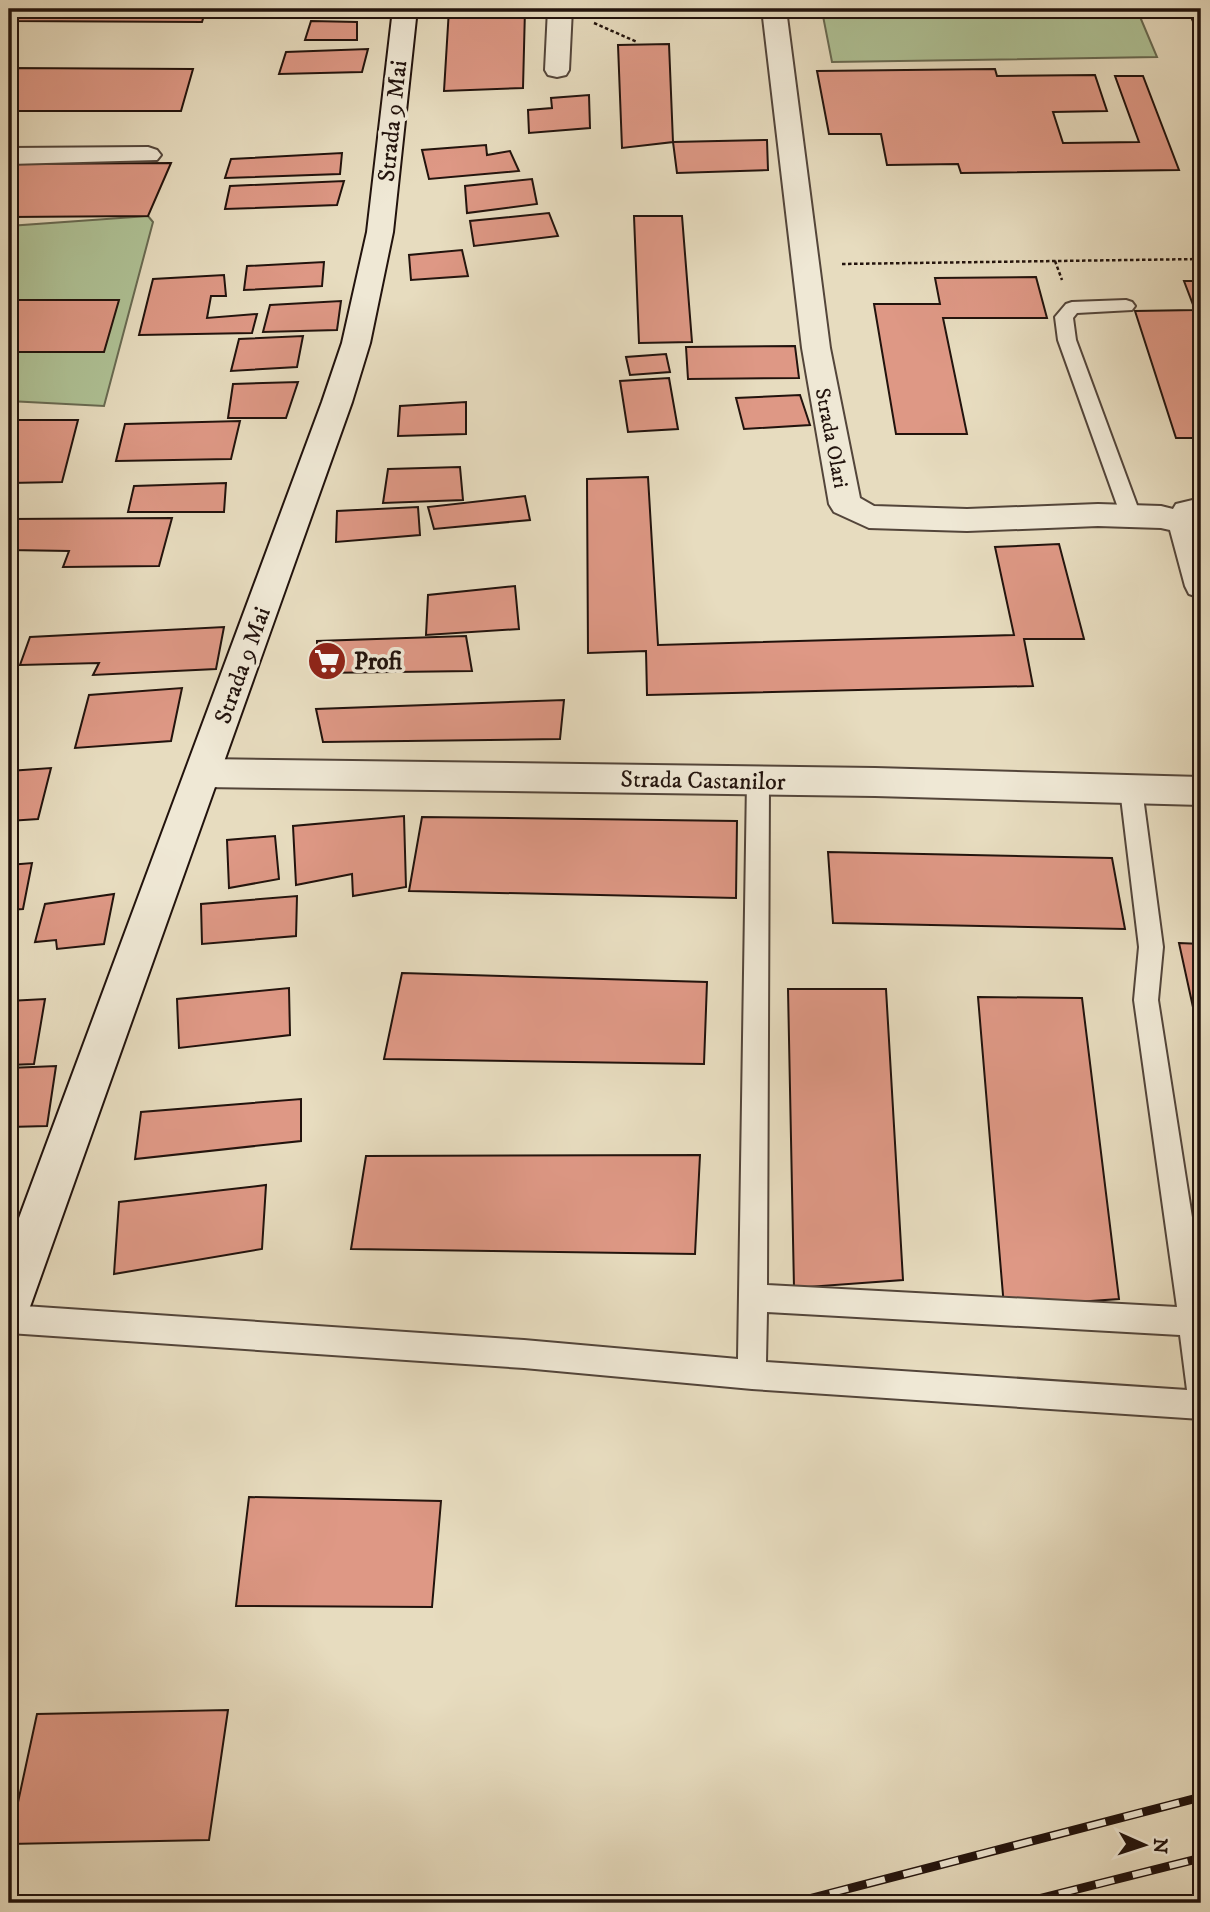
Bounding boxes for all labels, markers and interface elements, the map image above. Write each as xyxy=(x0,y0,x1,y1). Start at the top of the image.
street label: Strada 9 Mai xyxy=(372,59,414,183)
street label: Strada Olari xyxy=(809,386,853,491)
street label: Strada 9 Mai xyxy=(208,603,278,728)
supermarket icon: Profi xyxy=(306,640,348,682)
place label: Profi xyxy=(354,647,403,677)
street label: Strada Castanilor xyxy=(620,765,786,797)
north arrow xyxy=(1108,1811,1178,1881)
text: N xyxy=(1148,1837,1171,1855)

